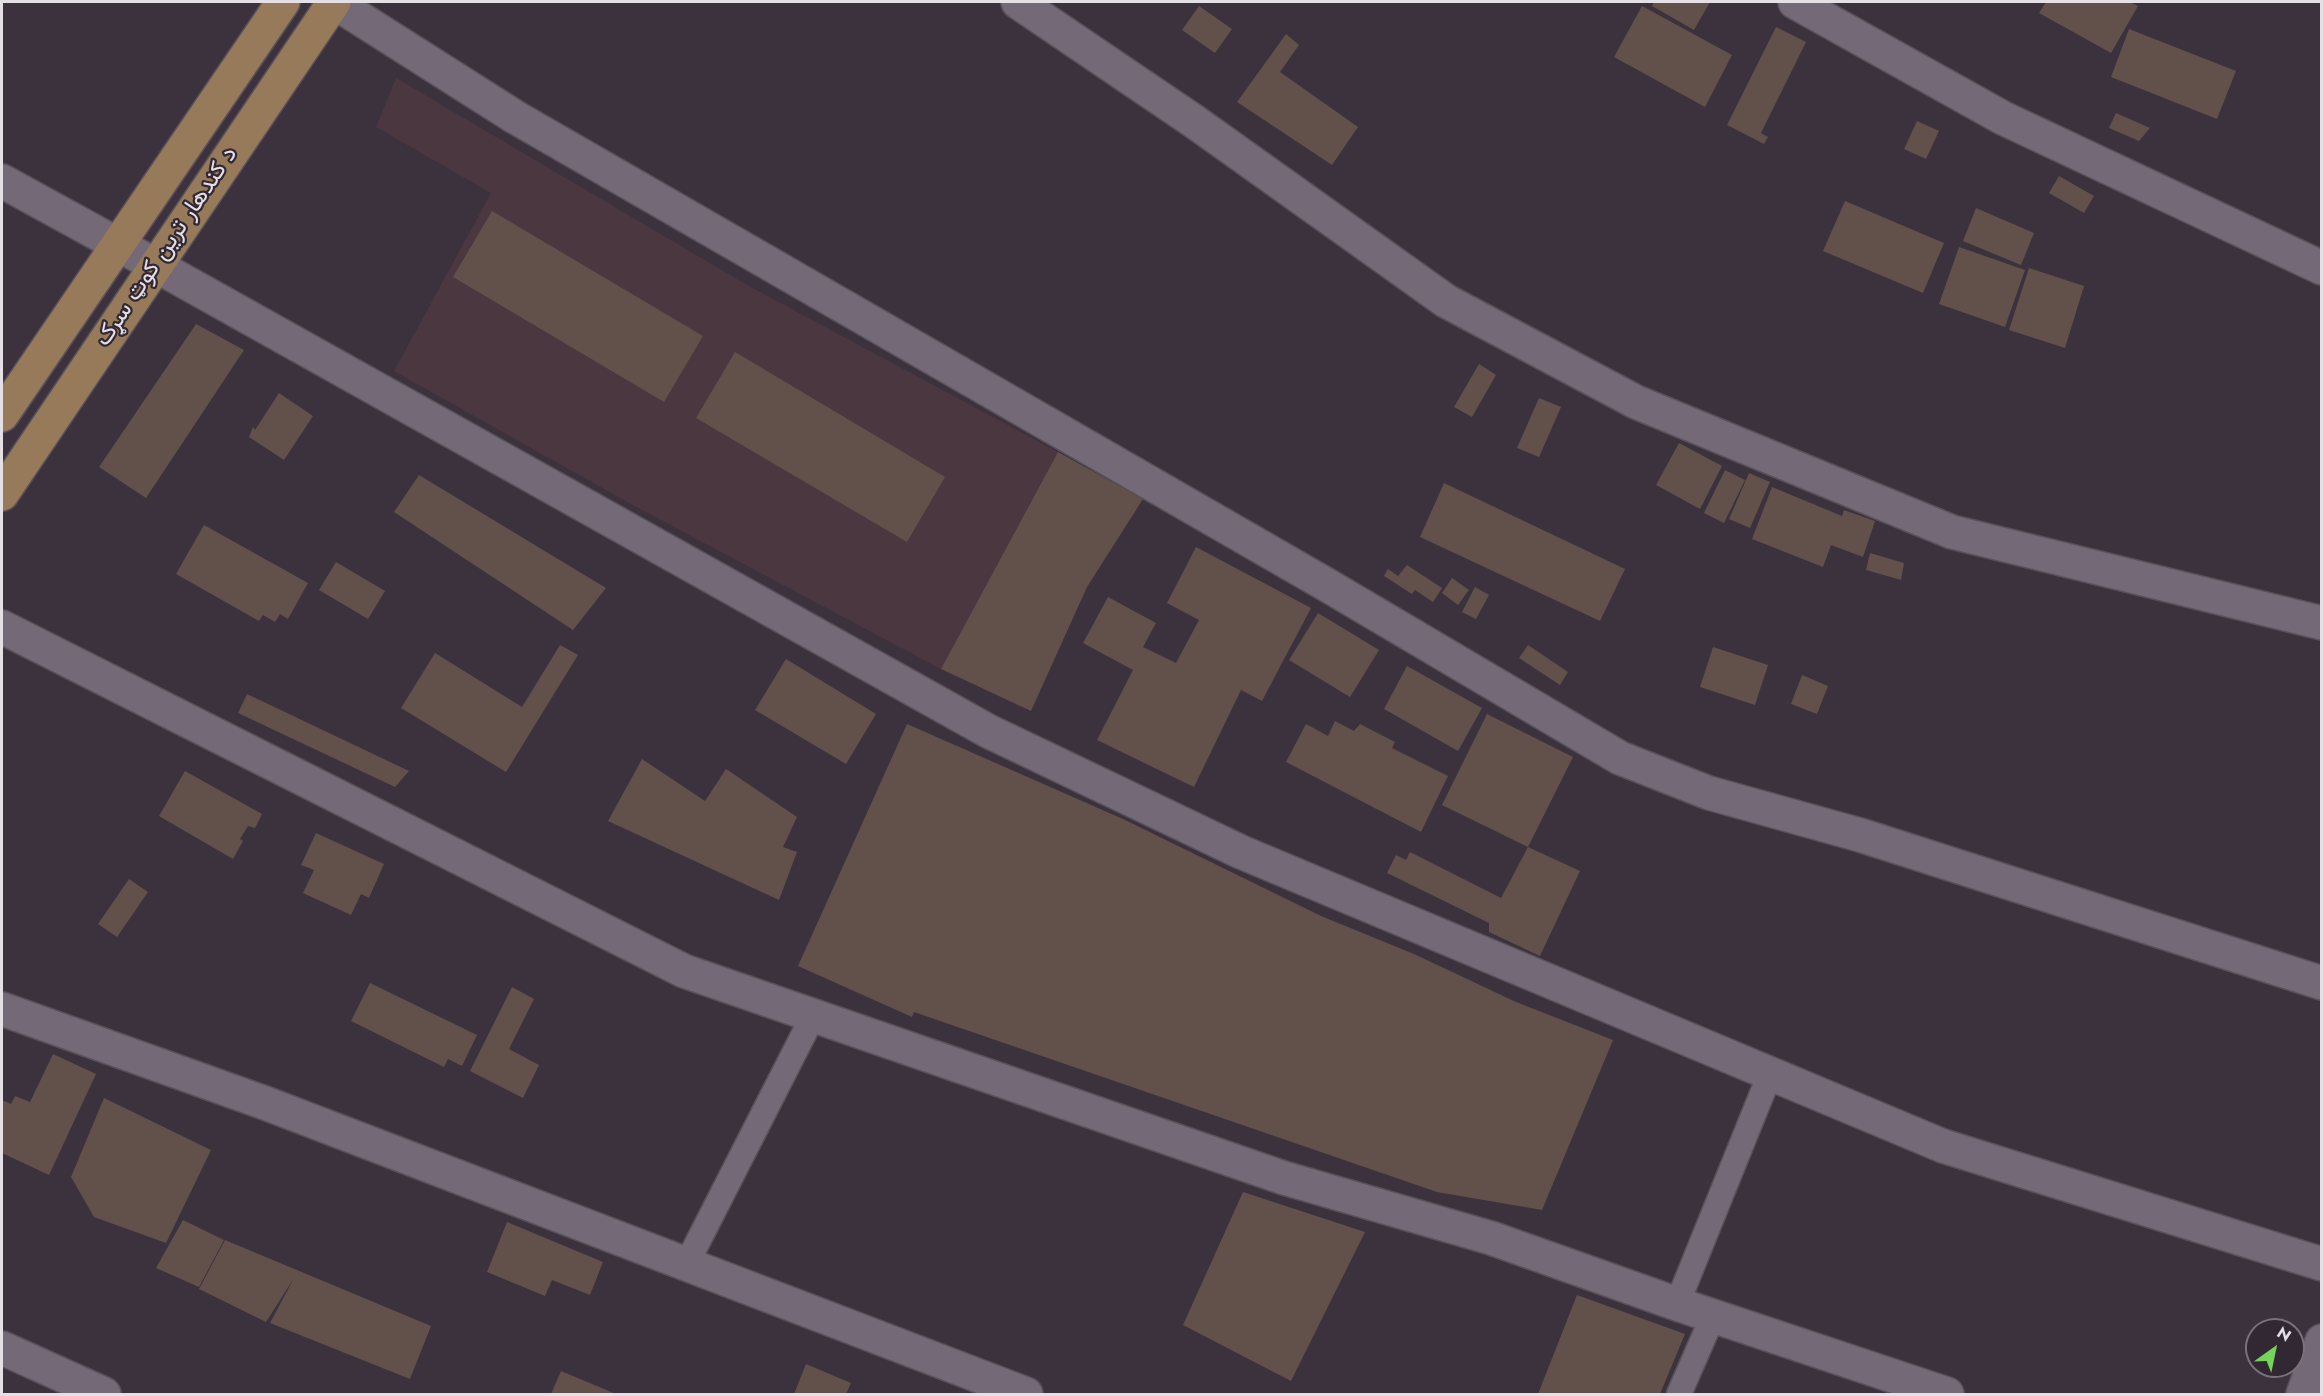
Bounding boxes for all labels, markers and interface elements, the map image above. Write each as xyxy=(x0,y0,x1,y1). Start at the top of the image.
street label: د کندهار ترين کوټ سړک xyxy=(89,142,245,352)
north arrow xyxy=(2245,1318,2305,1378)
text: N xyxy=(2272,1321,2296,1347)

